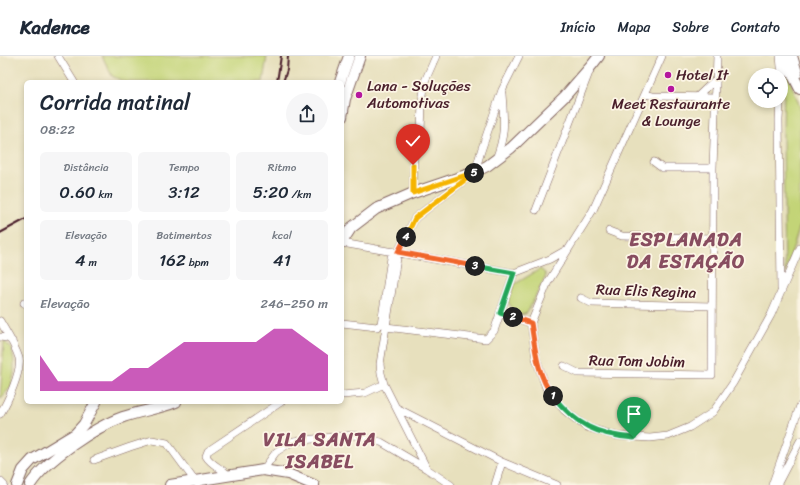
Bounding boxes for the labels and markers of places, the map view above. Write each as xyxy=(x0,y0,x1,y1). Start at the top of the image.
place label: Hotel It xyxy=(676,62,730,88)
marker: Hotel It xyxy=(663,70,673,80)
place label: Lana - Soluções Automotivas xyxy=(366,73,471,116)
marker: Meet Restaurante & Lounge xyxy=(666,84,676,94)
marker: Lana - Soluções Automotivas xyxy=(354,90,364,100)
place label: Meet Restaurante & Lounge xyxy=(612,91,731,134)
pin xyxy=(396,124,430,165)
pin: 5 xyxy=(464,163,484,183)
pin: 4 xyxy=(396,227,416,247)
pin: 3 xyxy=(465,256,485,276)
pin: 2 xyxy=(503,307,523,327)
pin: 1 xyxy=(543,386,563,406)
pin xyxy=(617,397,651,438)

